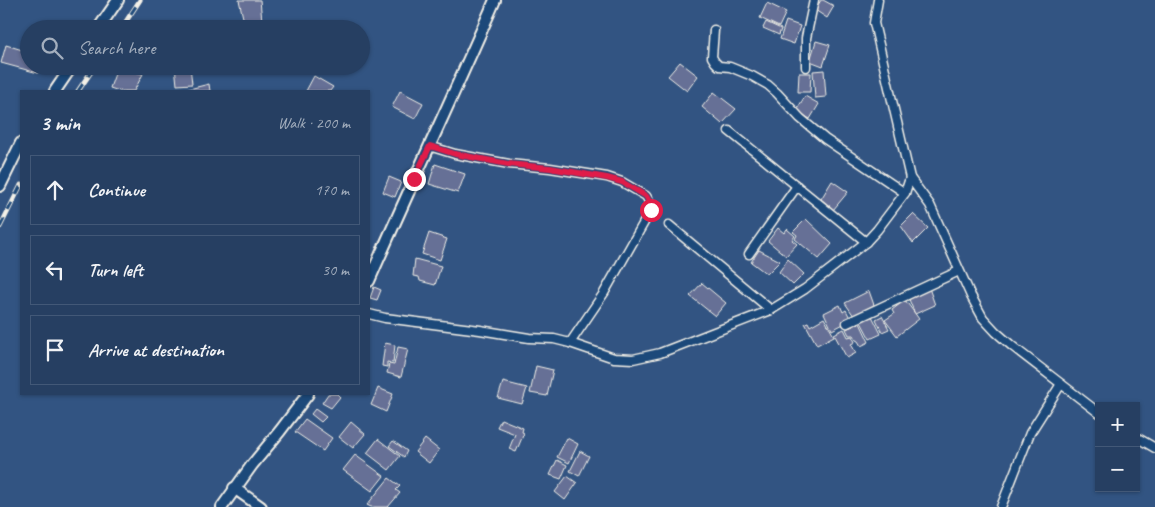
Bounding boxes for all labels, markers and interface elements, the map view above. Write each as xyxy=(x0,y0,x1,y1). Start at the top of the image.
search box xyxy=(20,20,370,75)
icon: search xyxy=(38,34,66,62)
text: Search here xyxy=(78,36,155,60)
text: 3 min xyxy=(40,110,80,136)
text: Walk · 200 m xyxy=(278,113,350,133)
route end xyxy=(403,168,426,191)
icon: ahead xyxy=(41,176,69,204)
text: Continue xyxy=(88,178,145,202)
text: 170 m xyxy=(315,180,349,200)
route start xyxy=(640,199,663,222)
icon: left xyxy=(41,256,69,284)
text: Turn left xyxy=(88,258,143,282)
text: 30 m xyxy=(322,260,349,280)
icon: arrive xyxy=(41,336,69,364)
text: Arrive at destination xyxy=(88,338,224,362)
map controls xyxy=(1095,402,1140,492)
button: + xyxy=(1095,402,1140,447)
button: − xyxy=(1095,447,1140,492)

